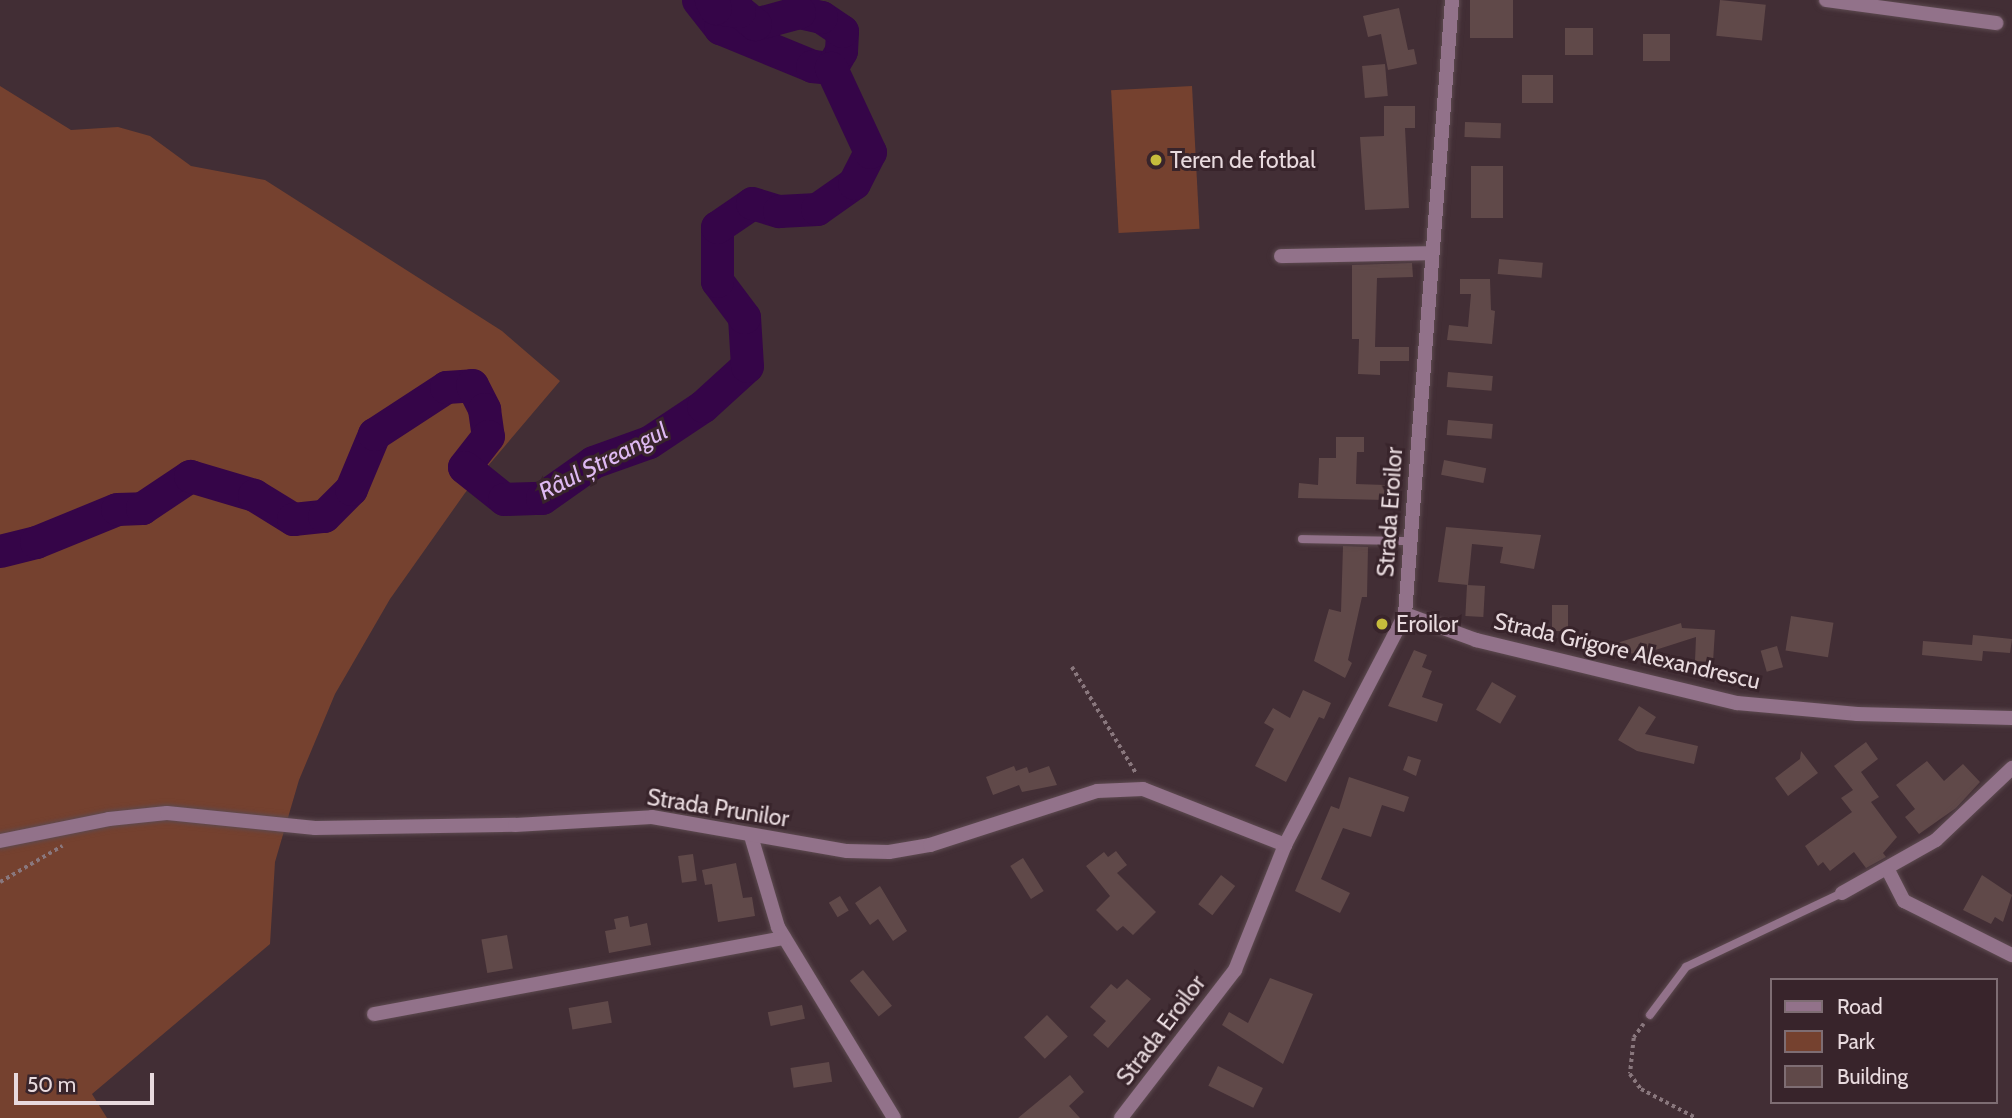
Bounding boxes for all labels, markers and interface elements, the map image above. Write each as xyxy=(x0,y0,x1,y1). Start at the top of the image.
place label: Teren de fotbal xyxy=(1170,146,1316,174)
marker: Teren de fotbal xyxy=(1148,152,1164,168)
water label: Râul Ștreangul xyxy=(534,416,672,506)
street label: Strada Eroilor xyxy=(1372,446,1408,578)
street label: Strada Grigore Alexandrescu xyxy=(1491,607,1763,695)
place label: Eroilor xyxy=(1396,610,1458,638)
marker: Eroilor xyxy=(1374,616,1390,632)
street label: Strada Prunilor xyxy=(645,783,791,833)
street label: Strada Eroilor xyxy=(1111,970,1211,1090)
legend xyxy=(1770,978,1998,1104)
text: Road xyxy=(1837,994,1883,1019)
text: Park xyxy=(1837,1029,1875,1054)
scale bar xyxy=(18,1058,158,1102)
text: Building xyxy=(1837,1064,1908,1089)
text: 50 m xyxy=(27,1072,76,1097)

